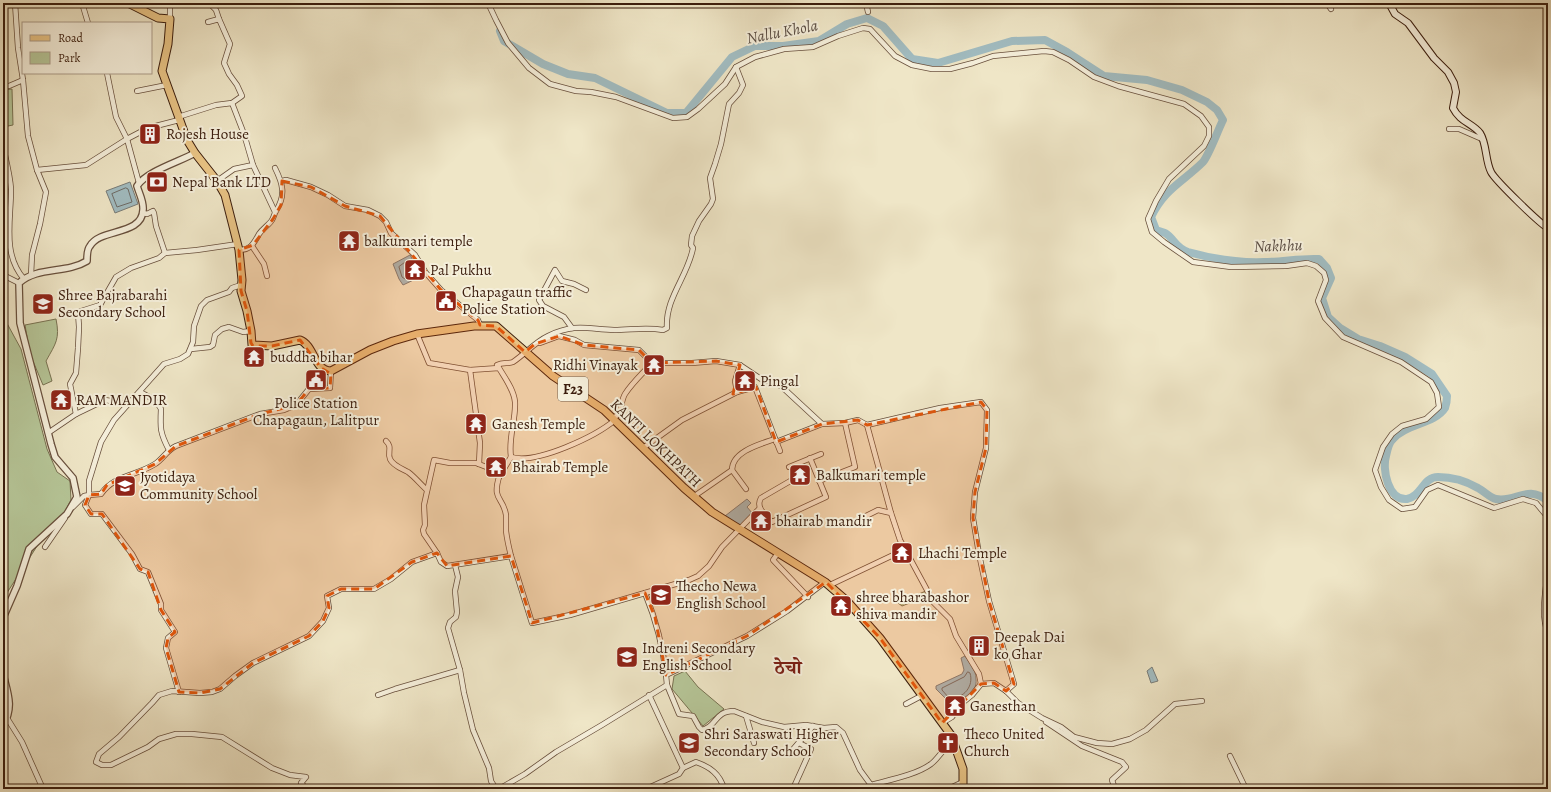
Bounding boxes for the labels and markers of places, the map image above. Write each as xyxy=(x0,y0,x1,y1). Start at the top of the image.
building icon: Rojesh House xyxy=(137,121,163,147)
place label: Rojesh House xyxy=(166,124,249,144)
bank icon: Nepal Bank LTD xyxy=(144,169,170,195)
place label: Nepal Bank LTD xyxy=(172,172,271,192)
temple icon: balkumari temple xyxy=(336,228,362,254)
place label: balkumari temple xyxy=(364,231,473,251)
temple icon: Pal Pukhu xyxy=(402,257,428,283)
place label: Pal Pukhu xyxy=(430,260,492,280)
place label: Chapagaun traffic Police Station xyxy=(462,282,572,319)
place label: Shree Bajrabarahi Secondary School xyxy=(58,285,168,322)
public building icon: Chapagaun traffic Police Station xyxy=(433,288,459,314)
school or university icon: Shree Bajrabarahi Secondary School xyxy=(30,291,56,317)
temple icon: buddha bihar xyxy=(241,344,267,370)
place label: buddha bihar xyxy=(270,347,353,367)
temple icon: Ridhi Vinayak xyxy=(641,352,667,378)
place label: Ridhi Vinayak xyxy=(553,355,639,375)
public building icon: Police Station Chapagaun, Lalitpur xyxy=(303,367,329,393)
temple icon: Pingal xyxy=(732,368,758,394)
place label: Pingal xyxy=(760,371,799,391)
temple icon: RAM MANDIR xyxy=(48,387,74,413)
place label: RAM MANDIR xyxy=(76,390,168,410)
place label: Police Station Chapagaun, Lalitpur xyxy=(253,393,379,430)
temple icon: Ganesh Temple xyxy=(463,411,489,437)
place label: Ganesh Temple xyxy=(492,414,586,434)
temple icon: Bhairab Temple xyxy=(483,454,509,480)
place label: Bhairab Temple xyxy=(512,457,608,477)
temple icon: Balkumari temple xyxy=(787,462,813,488)
place label: Balkumari temple xyxy=(816,465,926,485)
place label: Jyotidaya Community School xyxy=(140,467,258,504)
school or university icon: Jyotidaya Community School xyxy=(112,473,138,499)
temple icon: bhairab mandir xyxy=(748,508,774,534)
place label: bhairab mandir xyxy=(776,511,872,531)
temple icon: Lhachi Temple xyxy=(889,540,915,566)
place label: Lhachi Temple xyxy=(918,543,1007,563)
place label: Thecho Newa English School xyxy=(676,576,766,613)
school or university icon: Thecho Newa English School xyxy=(648,582,674,608)
place label: shree bharabashor shiva mandir xyxy=(856,587,969,624)
temple icon: shree bharabashor shiva mandir xyxy=(828,593,854,619)
place label: Deepak Dai ko Ghar xyxy=(994,627,1065,664)
building icon: Deepak Dai ko Ghar xyxy=(966,633,992,659)
place label: Indreni Secondary English School xyxy=(642,638,755,675)
school or university icon: Indreni Secondary English School xyxy=(614,644,640,670)
temple icon: Ganesthan xyxy=(942,693,968,719)
place label: Ganesthan xyxy=(970,696,1036,716)
place label: Shri Saraswati Higher Secondary School xyxy=(704,724,839,761)
place label: Theco United Church xyxy=(964,724,1045,761)
school or university icon: Shri Saraswati Higher Secondary School xyxy=(676,730,702,756)
church icon: Theco United Church xyxy=(935,730,961,756)

